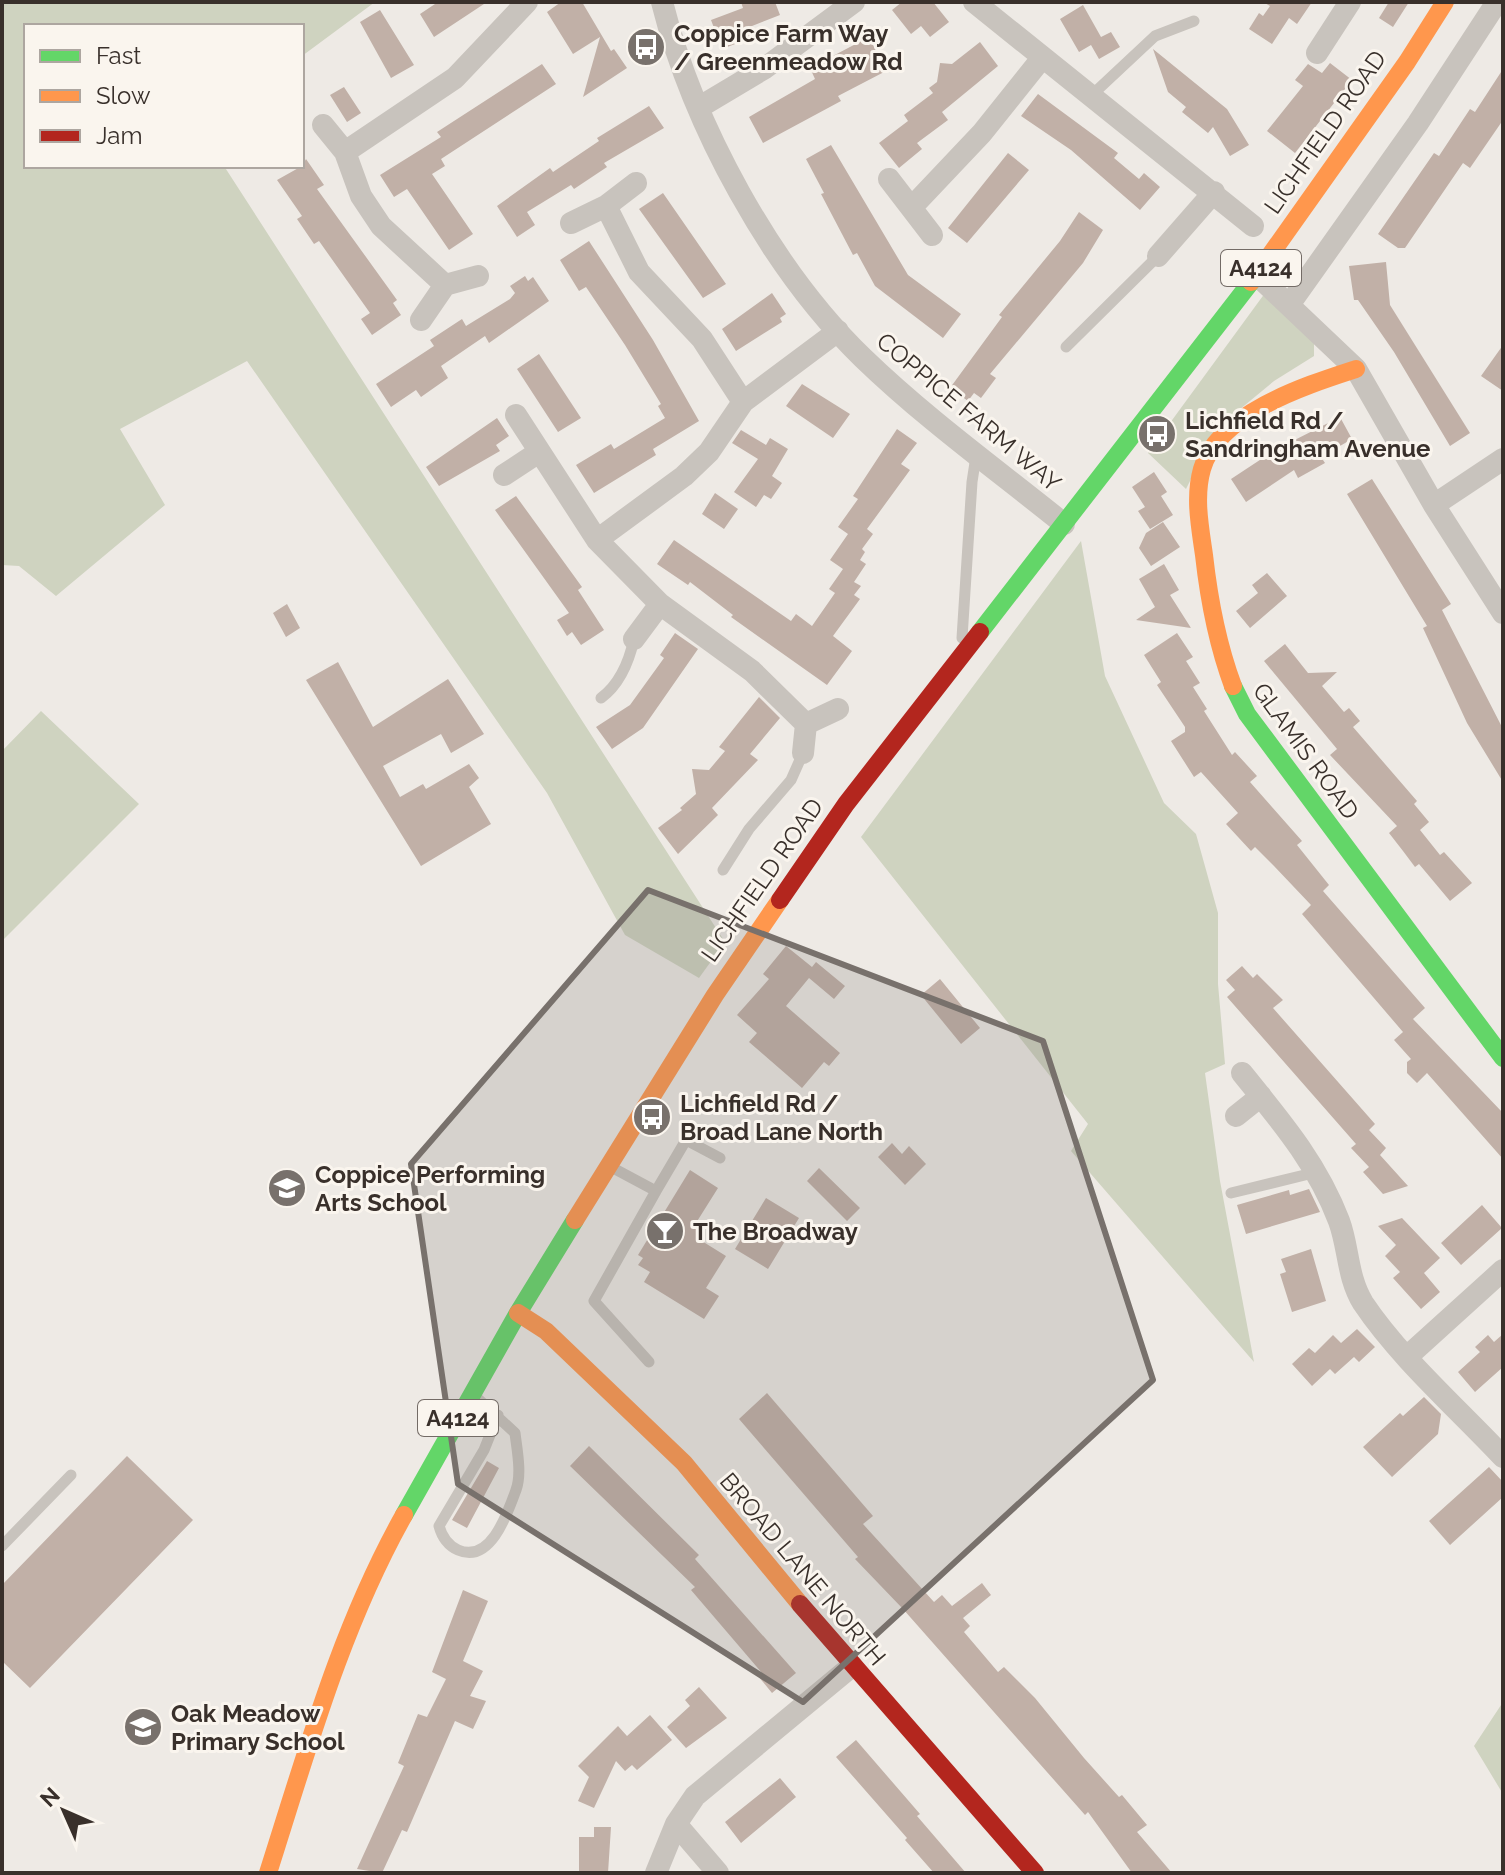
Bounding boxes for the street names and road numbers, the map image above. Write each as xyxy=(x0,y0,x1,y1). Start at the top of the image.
street label: LICHFIELD ROAD xyxy=(1258,45,1392,219)
road number: A4124 xyxy=(1221,250,1301,286)
street label: COPPICE FARM WAY xyxy=(871,326,1067,498)
street label: GLAMIS ROAD xyxy=(1247,677,1365,825)
street label: LICHFIELD ROAD xyxy=(695,793,829,967)
road number: A4124 xyxy=(418,1400,498,1436)
street label: BROAD LANE NORTH xyxy=(714,1467,892,1671)

